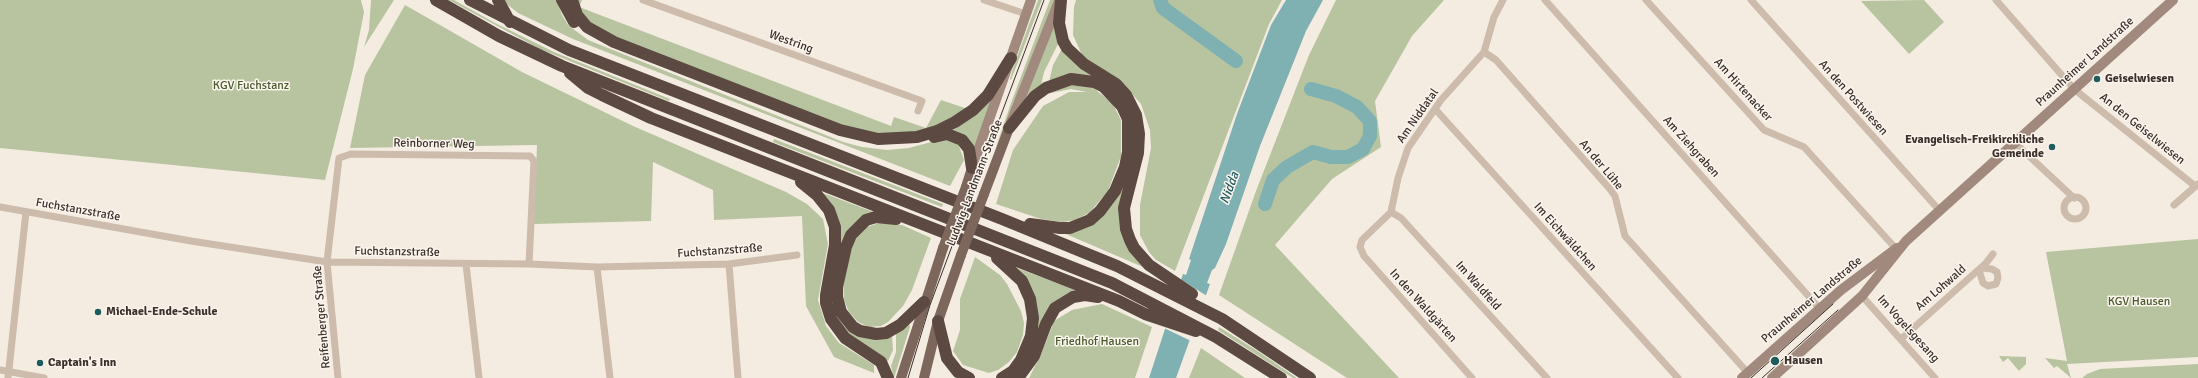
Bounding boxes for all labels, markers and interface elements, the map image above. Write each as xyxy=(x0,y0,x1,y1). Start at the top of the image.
street label: Praunheimer Landstraße xyxy=(2033,14,2137,110)
street label: Westring xyxy=(767,27,815,57)
street label: Am Hirtenacker xyxy=(1711,55,1775,125)
street label: An den Postwiesen xyxy=(1815,57,1891,139)
place label: Geiselwiesen xyxy=(2105,72,2174,86)
marker: Geiselwiesen xyxy=(2092,74,2102,84)
park label: KGV Fuchstanz xyxy=(213,79,289,93)
street label: Am Niddatal xyxy=(1394,86,1442,146)
street label: An den Geiselwiesen xyxy=(2096,90,2188,168)
street label: Am Ziehgraben xyxy=(1660,113,1722,181)
street label: Ludwig-Landmann-Straße xyxy=(944,118,1006,248)
place label: Evangelisch-Freikirchliche Gemeinde xyxy=(1905,133,2044,161)
street label: Reinborner Weg xyxy=(393,136,475,152)
street label: An der Lühe xyxy=(1576,137,1626,193)
marker: Evangelisch-Freikirchliche Gemeinde xyxy=(2047,142,2057,152)
water label: Nidda xyxy=(1217,170,1243,206)
street label: Fuchstanzstraße xyxy=(35,195,121,225)
street label: Im Eichwäldchen xyxy=(1531,200,1599,274)
street label: Fuchstanzstraße xyxy=(677,241,763,261)
street label: Fuchstanzstraße xyxy=(354,244,440,260)
street label: Praunheimer Landstraße xyxy=(1759,254,1865,346)
street label: Im Waldfeld xyxy=(1452,258,1504,314)
street label: Am Lohwald xyxy=(1913,262,1969,314)
street label: Reifenberger Straße xyxy=(310,265,334,369)
street label: In den Waldgärten xyxy=(1386,266,1460,346)
street label: Im Vogelsgesang xyxy=(1874,292,1942,366)
park label: KGV Hausen xyxy=(2108,295,2170,309)
place label: Michael-Ende-Schule xyxy=(106,305,217,319)
marker: Michael-Ende-Schule xyxy=(93,307,103,317)
park label: Friedhof Hausen xyxy=(1055,335,1139,349)
place label: Hausen xyxy=(1784,354,1823,368)
marker: Hausen xyxy=(1769,355,1781,367)
place label: Captain's Inn xyxy=(48,356,116,370)
marker: Captain's Inn xyxy=(35,358,45,368)

